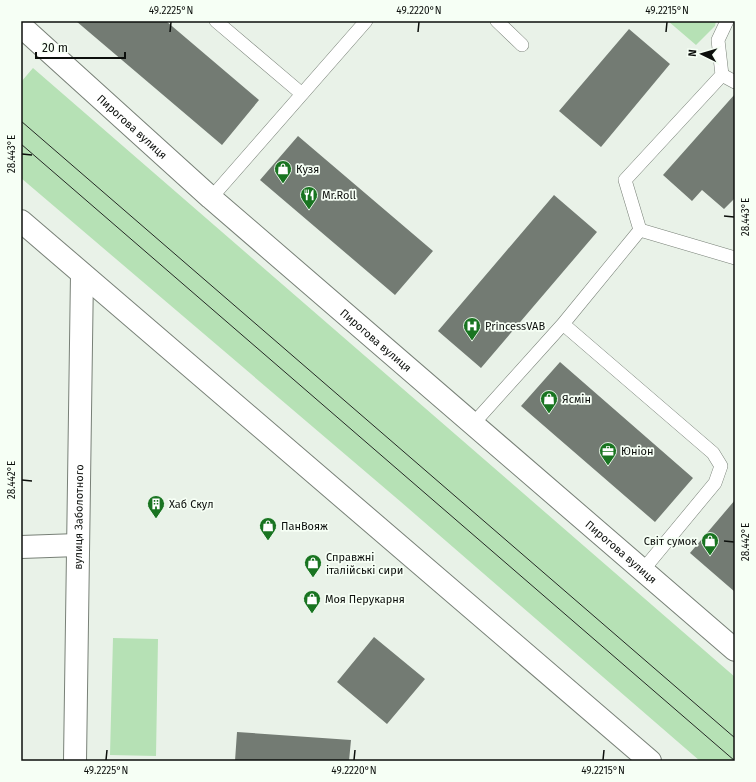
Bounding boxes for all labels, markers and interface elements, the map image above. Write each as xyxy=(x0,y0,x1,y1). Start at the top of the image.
text: 49.2225°N xyxy=(149,5,193,17)
text: 49.2220°N xyxy=(396,5,442,17)
text: 49.2215°N xyxy=(645,5,689,17)
scale bar xyxy=(36,34,125,60)
north arrow xyxy=(682,34,722,74)
text: 20 m xyxy=(42,41,68,55)
text: N xyxy=(686,49,699,57)
street label: Пирогова вулиця xyxy=(94,92,169,162)
text: 28.443°E xyxy=(6,135,18,173)
shop icon: Кузя xyxy=(273,159,293,184)
place label: Кузя xyxy=(296,163,319,176)
restaurant icon: Mr.Roll xyxy=(299,185,319,210)
place label: Mr.Roll xyxy=(322,189,356,202)
text: 28.443°E xyxy=(740,198,752,236)
street label: Пирогова вулиця xyxy=(337,306,414,375)
hospital icon: PrincessVAB xyxy=(462,316,482,341)
place label: PrincessVAB xyxy=(485,320,545,333)
shop icon: Ясмін xyxy=(539,389,559,414)
place label: Ясмін xyxy=(562,393,591,406)
office icon: Юніон xyxy=(598,441,618,466)
place label: Юніон xyxy=(621,445,653,458)
text: 28.442°E xyxy=(6,461,18,499)
street label: вулиця Заболотного xyxy=(72,464,86,570)
building icon: Хаб Скул xyxy=(146,494,166,519)
place label: Хаб Скул xyxy=(169,498,213,511)
shop icon: ПанВояж xyxy=(258,516,278,541)
street label: Пирогова вулиця xyxy=(583,518,659,586)
place label: ПанВояж xyxy=(281,520,328,533)
text: 28.442°E xyxy=(740,523,752,561)
shop icon: Світ сумок xyxy=(700,531,720,556)
place label: Світ сумок xyxy=(644,535,697,548)
place label: Справжні італійські сири xyxy=(326,551,403,577)
shop icon: Справжні італійські сири xyxy=(303,553,323,578)
shop icon: Моя Перукарня xyxy=(302,589,322,614)
place label: Моя Перукарня xyxy=(325,593,405,606)
text: 49.2225°N xyxy=(84,765,128,777)
text: 49.2220°N xyxy=(331,765,377,777)
text: 49.2215°N xyxy=(581,765,625,777)

